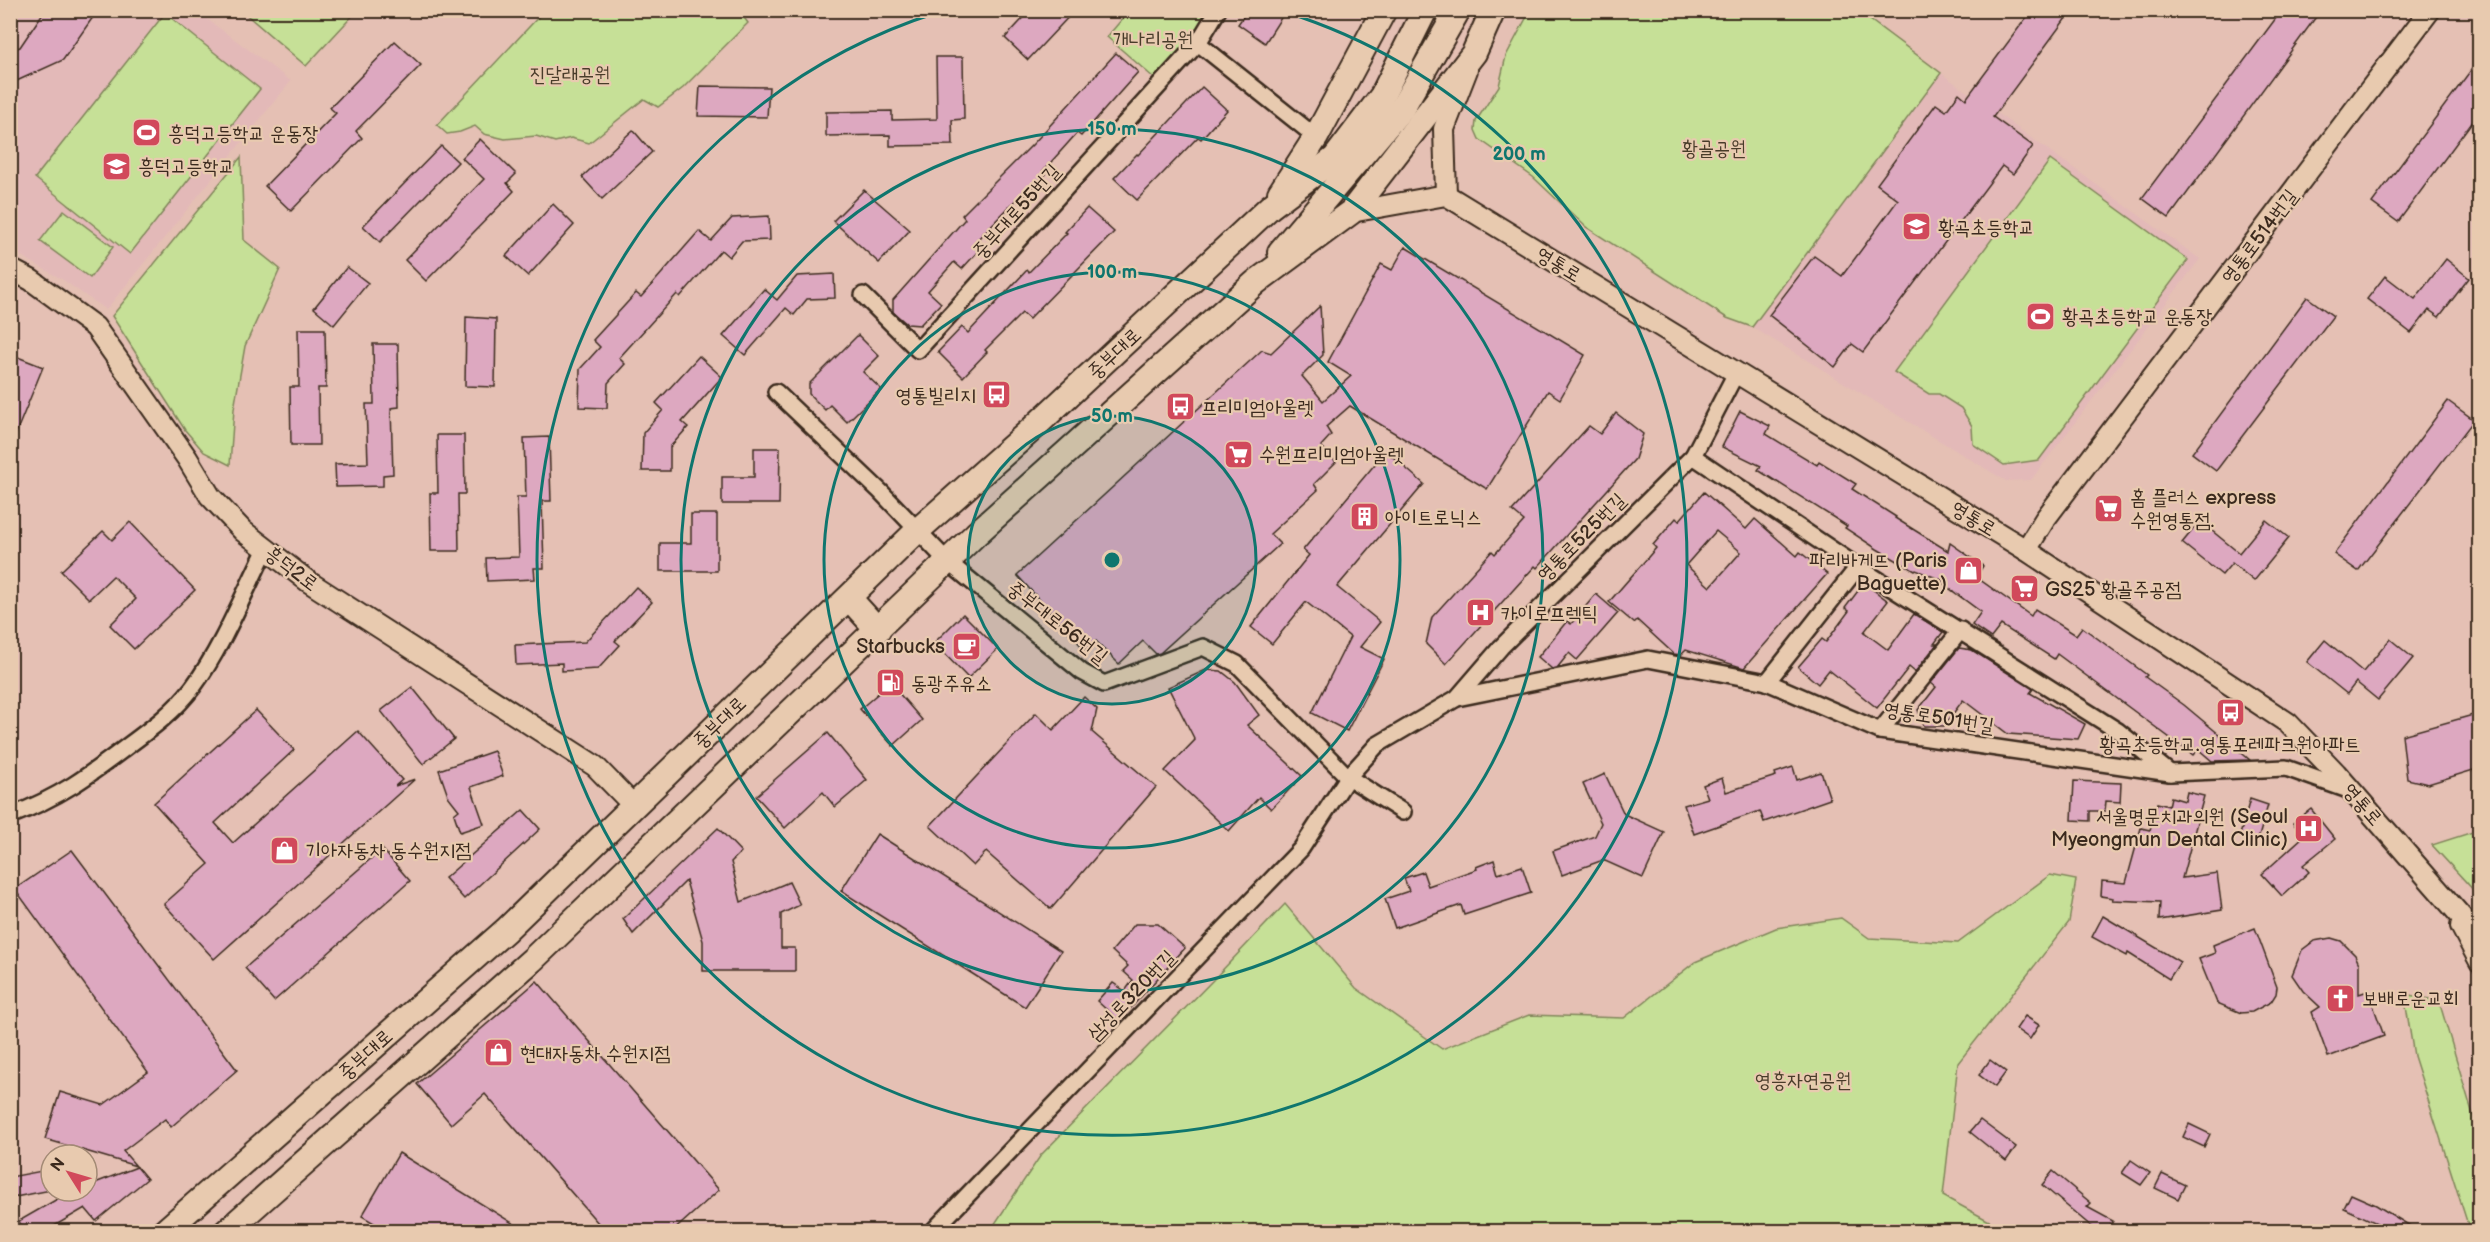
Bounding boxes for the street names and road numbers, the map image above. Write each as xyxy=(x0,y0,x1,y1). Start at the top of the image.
street label: 중부대로55번길 xyxy=(968,159,1066,264)
street label: 영통로514번길 xyxy=(2217,185,2303,288)
street label: 영통로 xyxy=(1532,242,1585,288)
street label: 중부대로 xyxy=(1083,323,1146,384)
street label: 영통로525번길 xyxy=(1532,488,1631,587)
street label: 영통로 xyxy=(1947,496,2000,542)
street label: 흥덕2로 xyxy=(260,541,323,596)
street label: 중부대로56번길 xyxy=(1003,576,1112,669)
street label: 중부대로 xyxy=(688,692,751,754)
street label: 영통로501번길 xyxy=(1882,697,1996,739)
street label: 영통로 xyxy=(2337,779,2387,831)
street label: 삼성로320번길 xyxy=(1083,946,1181,1046)
street label: 중부대로 xyxy=(334,1024,398,1085)

